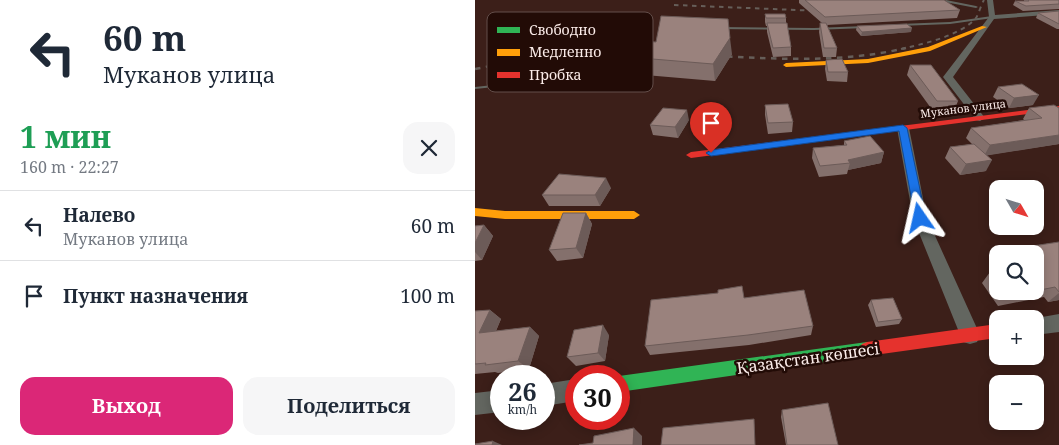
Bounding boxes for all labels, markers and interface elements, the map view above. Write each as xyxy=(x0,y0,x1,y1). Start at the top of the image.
legend xyxy=(487,12,653,92)
text: 60 m xyxy=(103,14,186,61)
icon: left xyxy=(20,20,85,85)
text: Свободно xyxy=(529,20,596,39)
text: Медленно xyxy=(529,42,601,61)
text: Муканов улица xyxy=(103,59,275,89)
text: Пробка xyxy=(529,65,581,84)
street label: Муканов улица xyxy=(919,95,1007,121)
pin xyxy=(690,102,732,153)
icon: arrive xyxy=(697,109,725,137)
text: 1 мин xyxy=(20,116,111,157)
button: close xyxy=(403,122,455,174)
text: 160 m · 22:27 xyxy=(20,156,119,178)
north arrow xyxy=(989,180,1044,235)
map controls xyxy=(989,180,1044,430)
position arrow xyxy=(893,191,945,243)
text: Налево xyxy=(63,202,135,228)
icon: left xyxy=(20,212,48,240)
text: 60 m xyxy=(411,213,455,239)
text: Муканов улица xyxy=(63,228,188,250)
button: search xyxy=(989,245,1044,300)
icon: arrive xyxy=(20,282,48,310)
text: Пункт назначения xyxy=(63,283,248,309)
text: 100 m xyxy=(400,283,455,309)
button: + xyxy=(989,310,1044,365)
street label: Қазақстан көшесі xyxy=(735,337,881,379)
speed limit sign: 30 xyxy=(565,365,630,430)
text: 26 xyxy=(508,374,537,408)
button: − xyxy=(989,375,1044,430)
button: Выход xyxy=(20,377,233,435)
button: Поделиться xyxy=(243,377,455,435)
text: km/h xyxy=(508,401,537,418)

